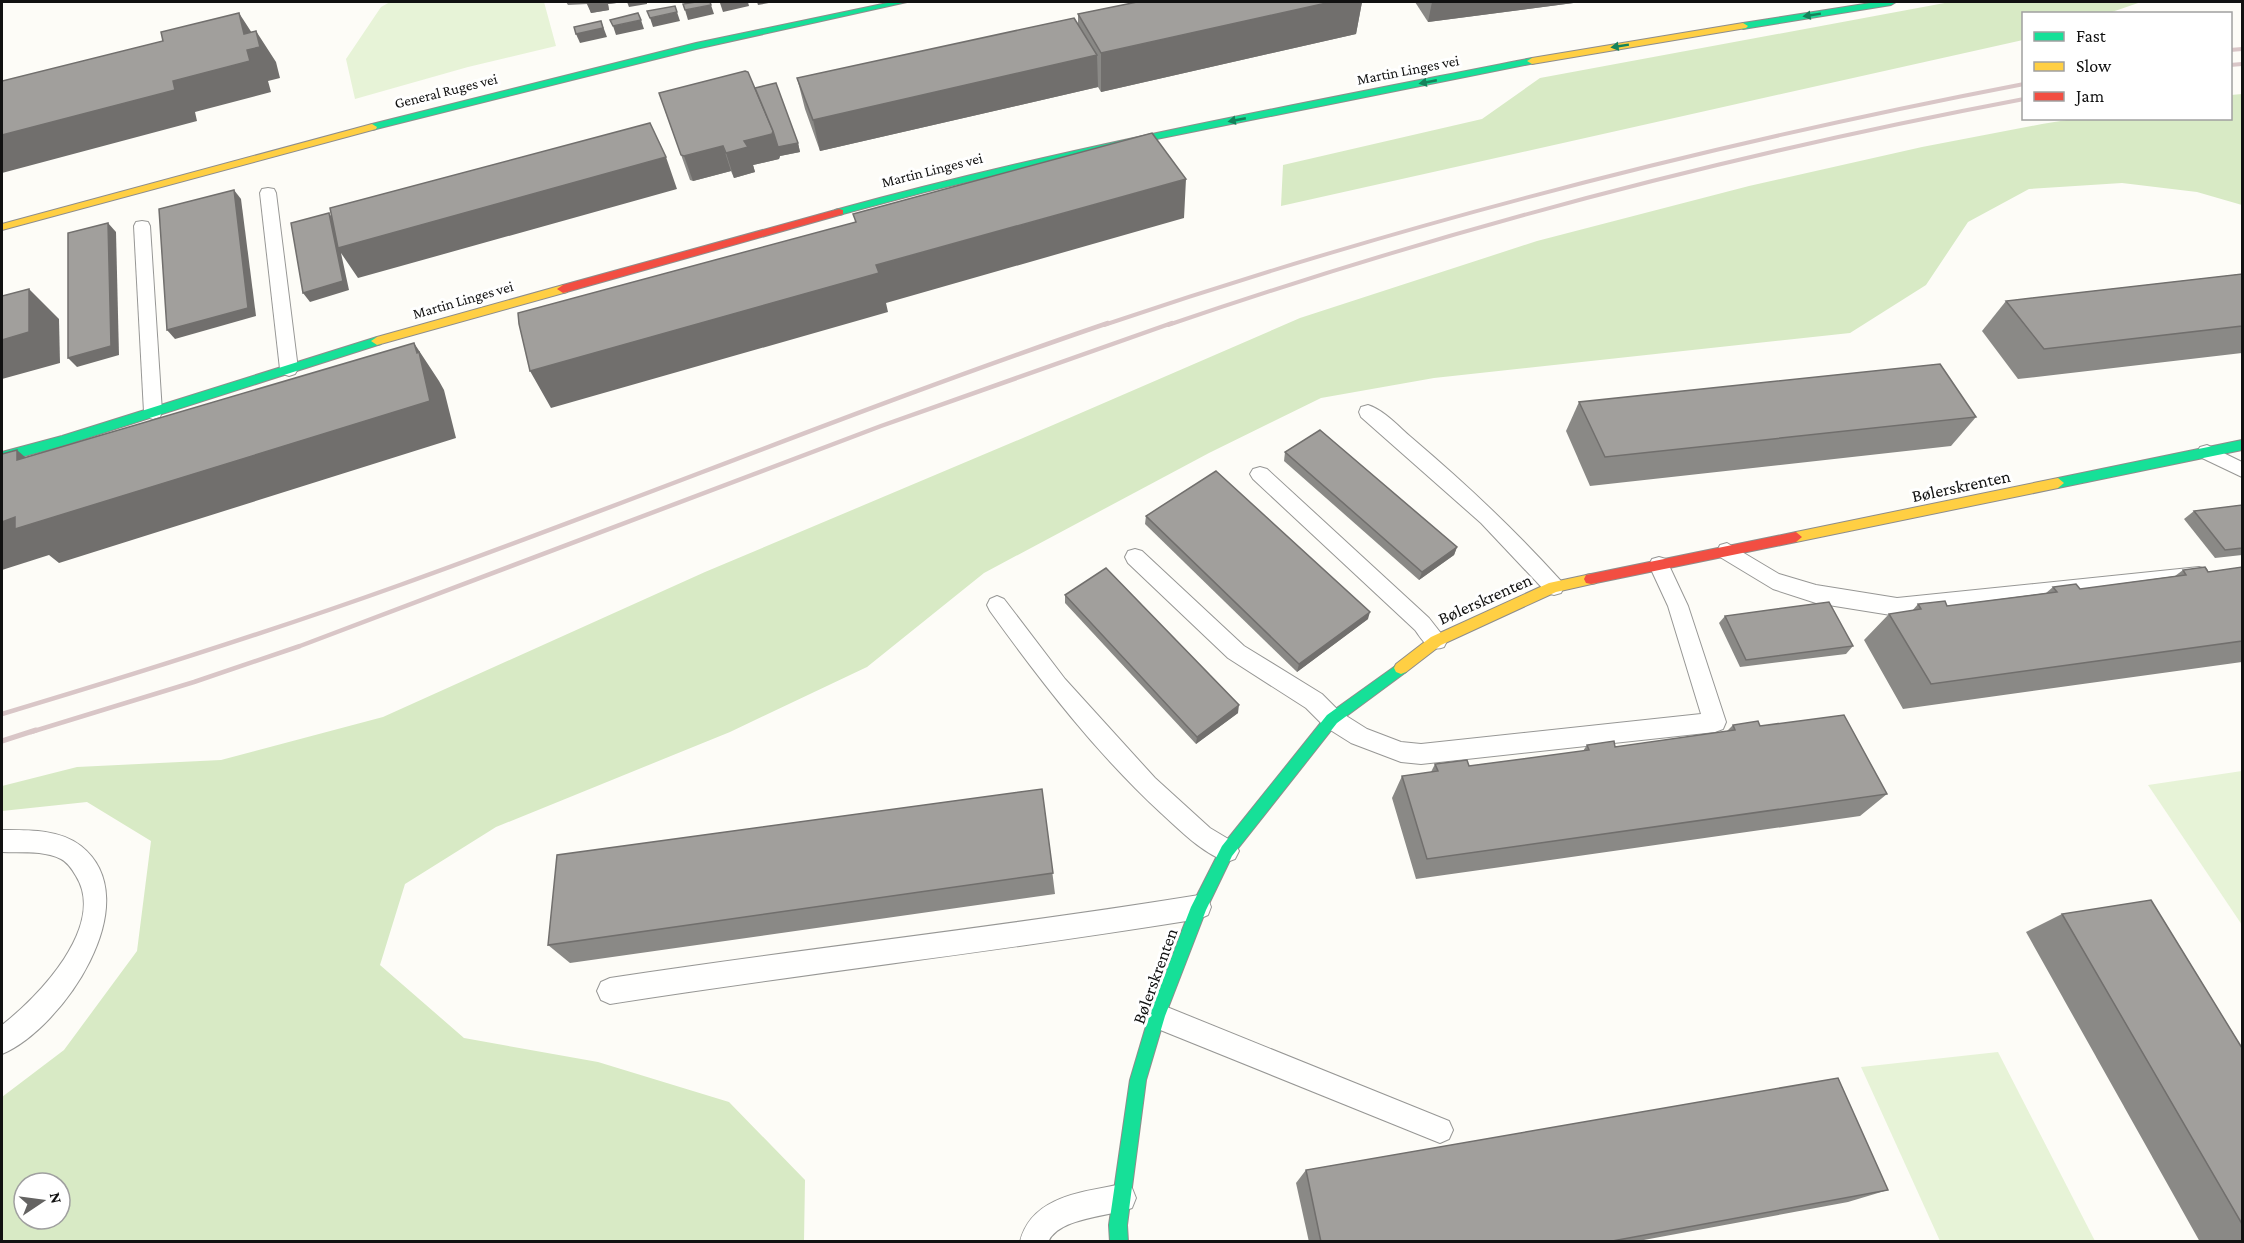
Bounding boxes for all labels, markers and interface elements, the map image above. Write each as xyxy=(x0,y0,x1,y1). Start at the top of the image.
one-way arrow xyxy=(1803,11,1822,20)
legend xyxy=(2022,12,2232,120)
text: Fast xyxy=(2076,26,2107,46)
one-way arrow xyxy=(1610,42,1629,51)
street label: Martin Linges vei xyxy=(1356,52,1461,89)
text: Slow xyxy=(2076,56,2112,76)
street label: General Ruges vei xyxy=(393,70,499,112)
one-way arrow xyxy=(1418,78,1437,87)
text: Jam xyxy=(2074,86,2105,106)
one-way arrow xyxy=(1227,116,1246,125)
street label: Martin Linges vei xyxy=(880,150,985,191)
street label: Martin Linges vei xyxy=(411,278,515,323)
street label: Bølerskrenten xyxy=(1910,466,2012,506)
street label: Bølerskrenten xyxy=(1435,569,1535,629)
street label: Bølerskrenten xyxy=(1128,925,1182,1027)
north arrow xyxy=(12,1171,72,1231)
text: N xyxy=(47,1191,66,1205)

